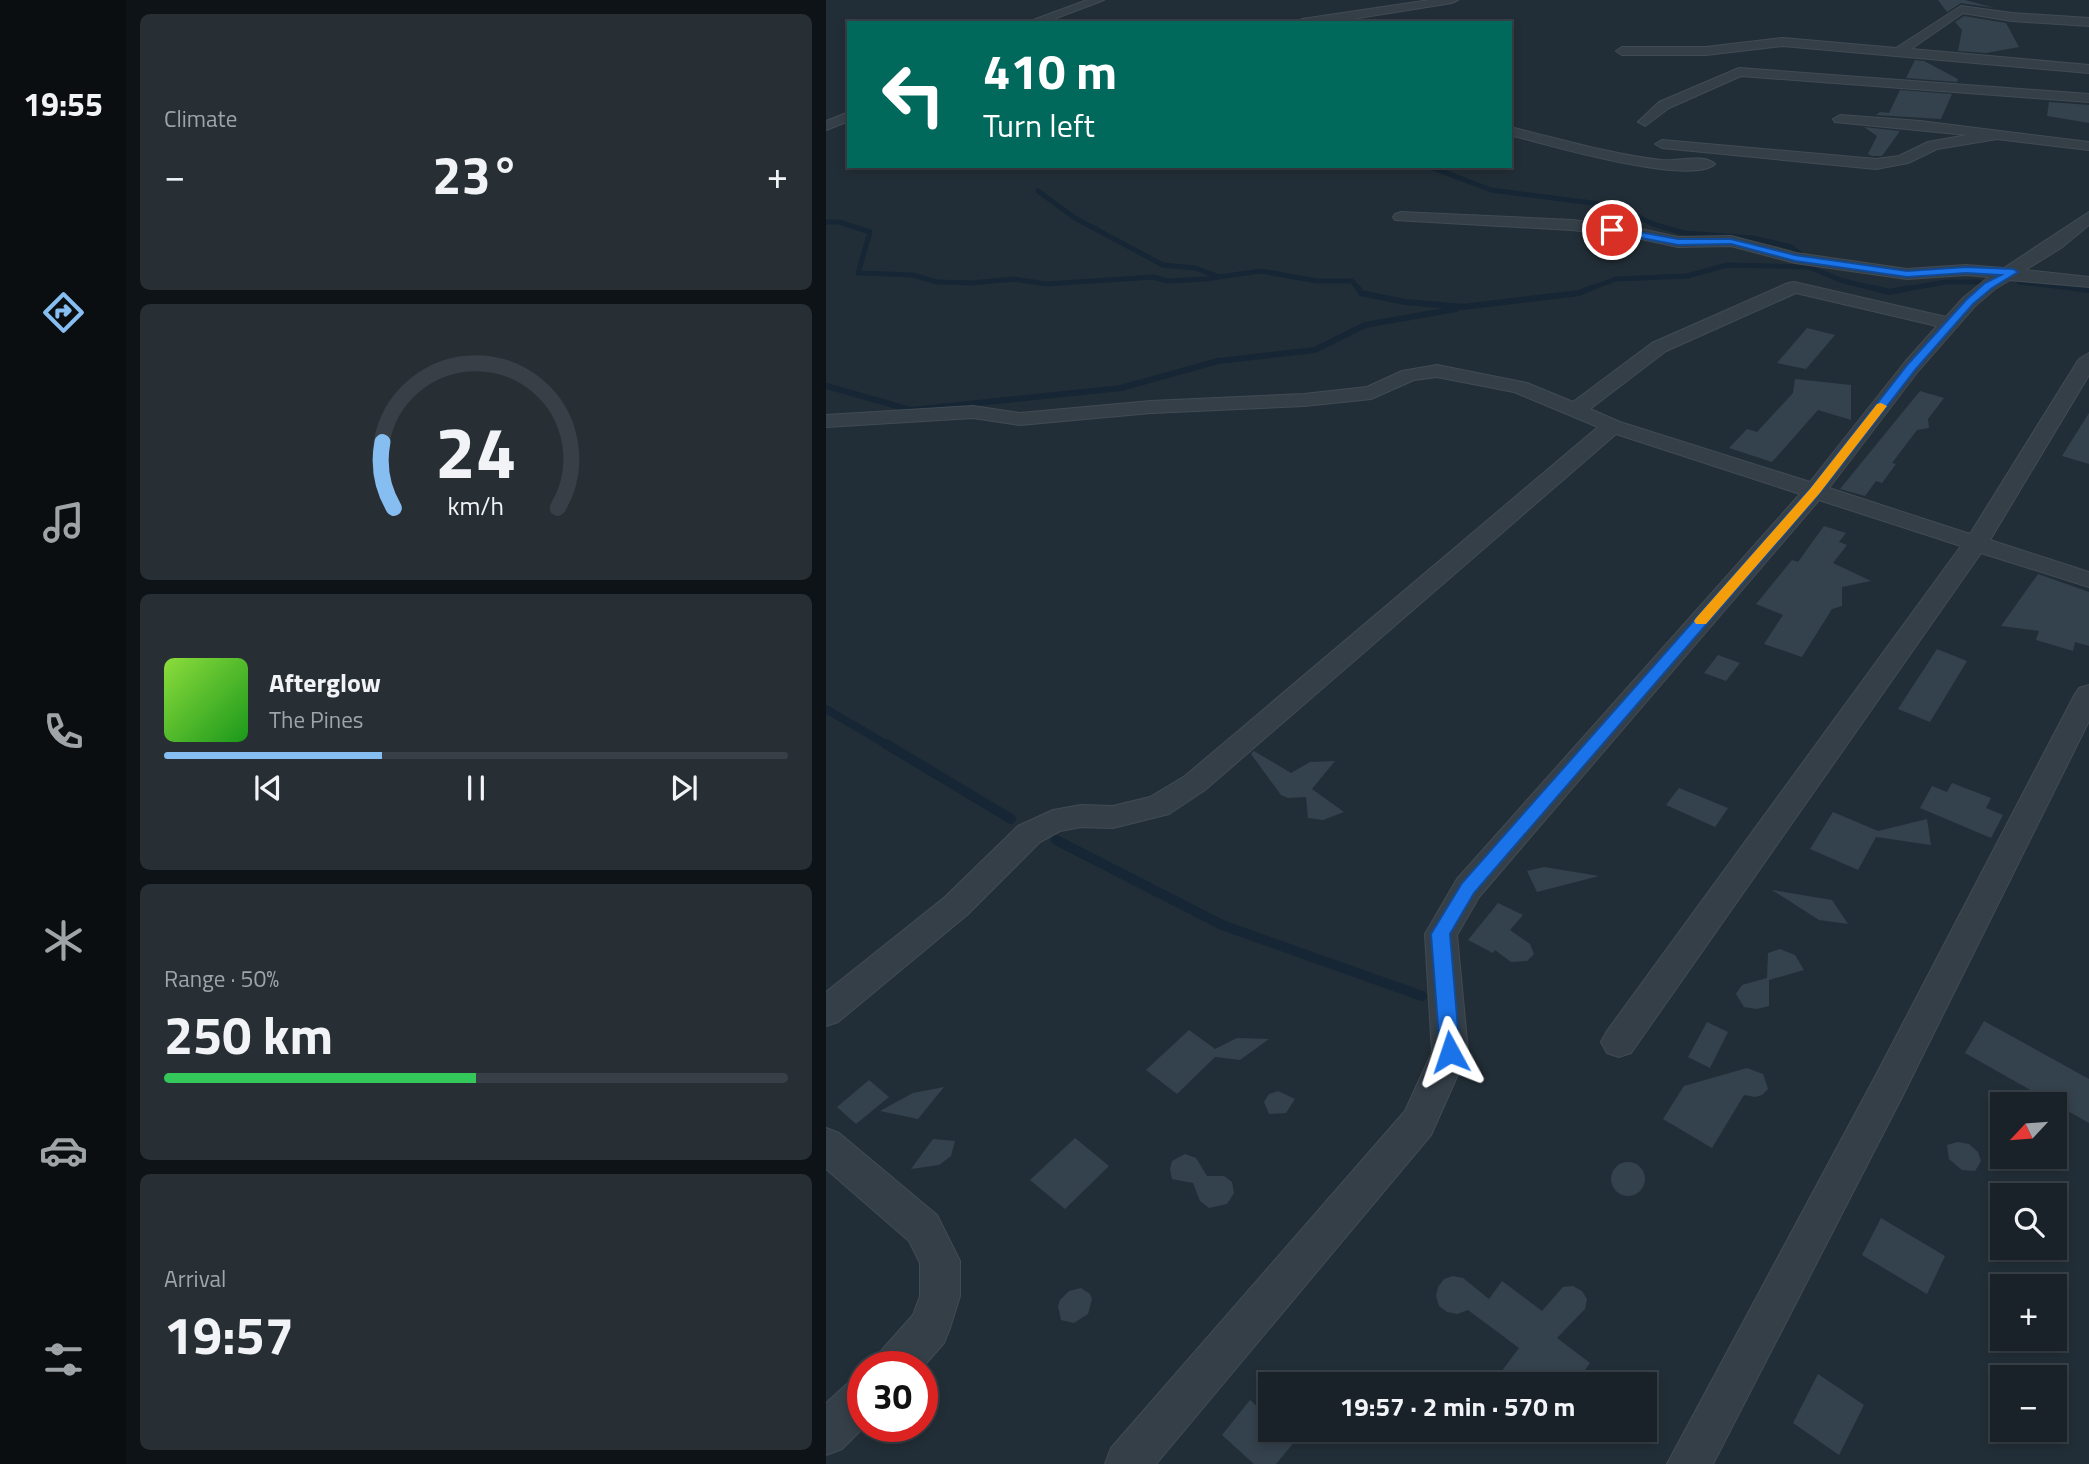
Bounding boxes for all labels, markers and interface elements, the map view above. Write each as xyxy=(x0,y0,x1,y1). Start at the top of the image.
text: 410 m xyxy=(983,33,1117,108)
icon: left xyxy=(868,49,959,140)
text: 19:55 xyxy=(23,80,103,128)
text: Climate xyxy=(164,101,237,136)
text: Turn left xyxy=(983,101,1095,149)
text: 23° xyxy=(432,135,520,214)
text: − xyxy=(164,146,185,204)
text: + xyxy=(767,146,788,204)
pin xyxy=(1582,200,1642,260)
icon: arrive xyxy=(1593,211,1631,249)
icon: directions xyxy=(39,288,88,337)
text: 24 xyxy=(435,396,517,506)
text: km/h xyxy=(448,487,504,525)
icon: music xyxy=(39,498,88,547)
text: Afterglow xyxy=(269,663,381,702)
text: The Pines xyxy=(269,702,363,737)
icon: phone xyxy=(39,707,88,756)
icon: previous xyxy=(249,769,287,807)
icon: pause xyxy=(457,769,495,807)
icon: next xyxy=(665,769,703,807)
icon: climate xyxy=(39,916,88,965)
text: Range · 50% xyxy=(164,961,279,996)
text: 250 km xyxy=(164,995,333,1074)
position arrow xyxy=(1413,1015,1487,1089)
north arrow xyxy=(1990,1092,2067,1169)
map controls xyxy=(1990,1092,2067,1442)
icon: car xyxy=(39,1126,88,1175)
button: search xyxy=(1990,1183,2067,1260)
text: Arrival xyxy=(164,1261,226,1296)
button: + xyxy=(1990,1274,2067,1351)
text: 19:57 xyxy=(164,1295,294,1374)
icon: filters xyxy=(39,1335,88,1384)
speed limit sign: 30 xyxy=(847,1351,938,1442)
button: − xyxy=(1990,1365,2067,1442)
text: 19:57 · 2 min · 570 m xyxy=(1340,1387,1575,1426)

